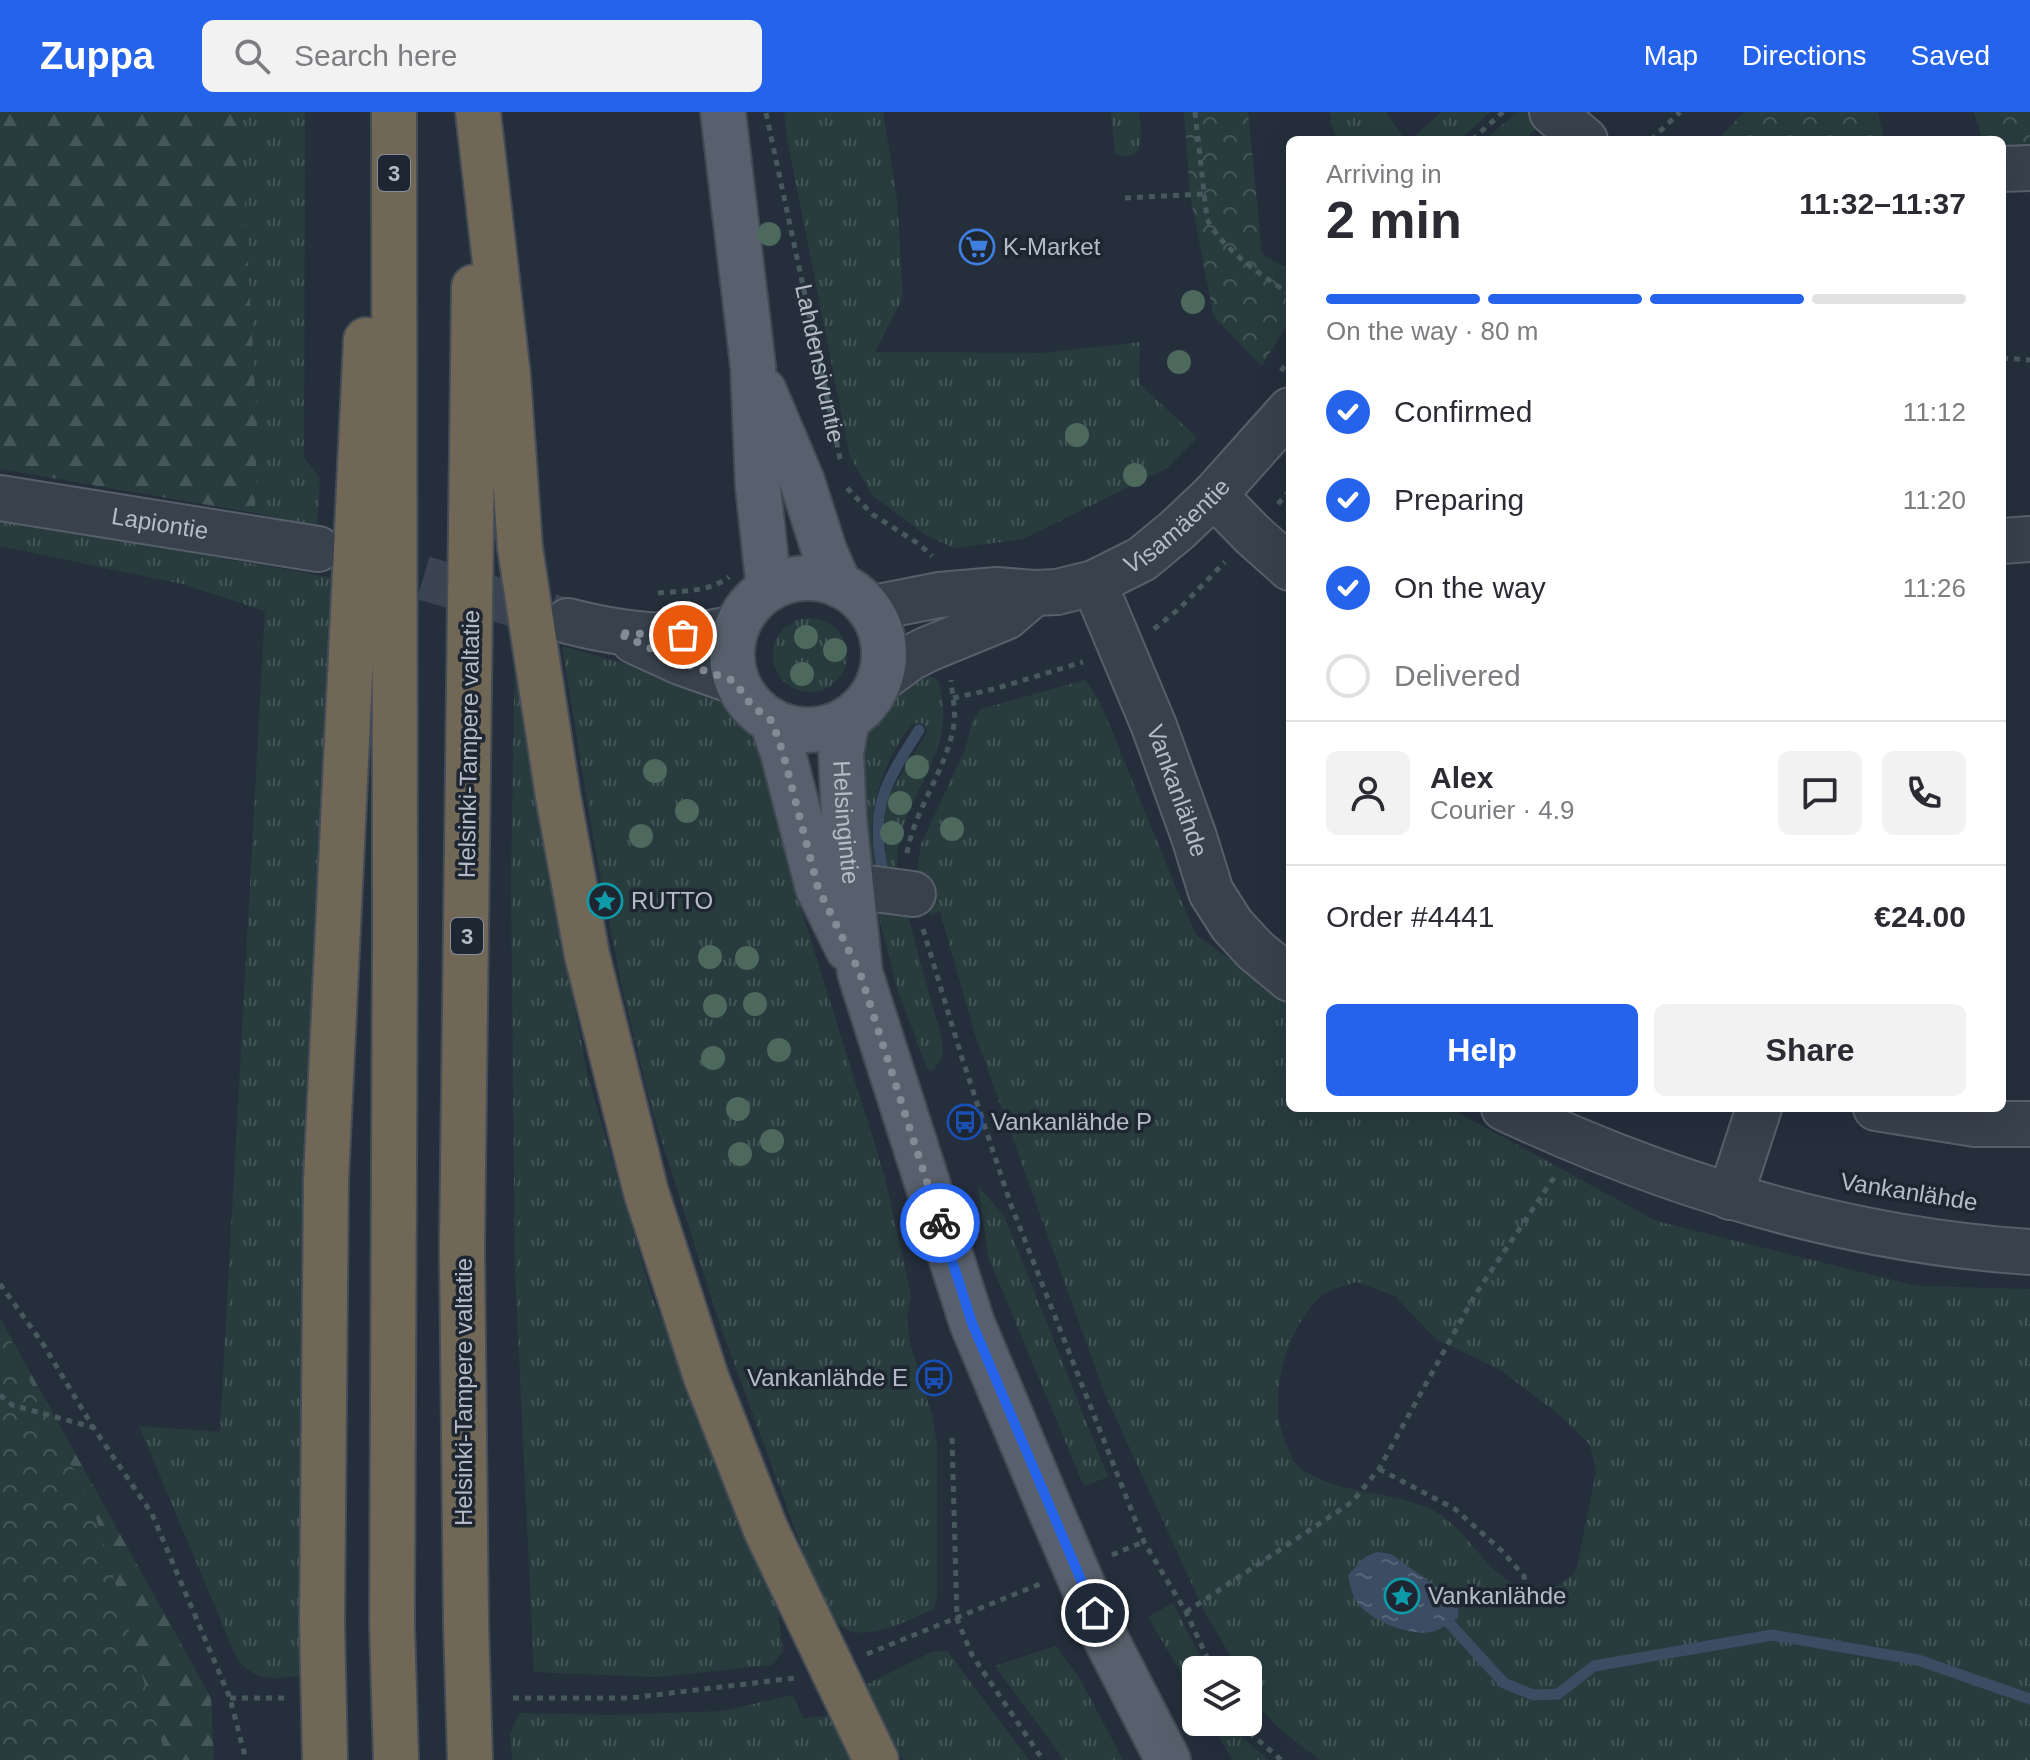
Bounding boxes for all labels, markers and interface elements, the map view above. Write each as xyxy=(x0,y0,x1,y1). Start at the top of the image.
search box xyxy=(202,20,762,92)
icon: search xyxy=(230,34,274,78)
text: Zuppa xyxy=(40,35,154,77)
text: Search here xyxy=(294,39,457,72)
text: Map xyxy=(1644,40,1698,71)
text: Directions xyxy=(1742,40,1867,71)
text: Saved xyxy=(1911,40,1990,71)
road number: 3 xyxy=(378,155,410,191)
text: Arriving in xyxy=(1326,159,1442,189)
text: 11:32–11:37 xyxy=(1799,187,1966,220)
text: 2 min xyxy=(1326,191,1462,249)
supermarket icon: K-Market xyxy=(958,228,996,266)
place label: K-Market xyxy=(1003,233,1101,260)
street label: Lahdensivuntie xyxy=(790,281,850,445)
text: On the way · 80 m xyxy=(1326,316,1538,346)
icon: check xyxy=(1326,390,1370,434)
text: Confirmed xyxy=(1394,395,1532,428)
text: 11:12 xyxy=(1903,397,1966,427)
street label: Visamäentie xyxy=(1120,473,1235,579)
icon: check xyxy=(1326,478,1370,522)
text: Preparing xyxy=(1394,483,1524,516)
text: 11:20 xyxy=(1903,485,1966,515)
street label: Lapiontie xyxy=(110,502,210,544)
icon: check xyxy=(1326,566,1370,610)
text: On the way xyxy=(1394,571,1546,604)
text: 11:26 xyxy=(1903,573,1966,603)
pin xyxy=(649,601,717,669)
street label: Helsinki-Tampere valtatie xyxy=(453,610,484,878)
icon: bag xyxy=(661,613,705,657)
text: Delivered xyxy=(1394,659,1521,692)
street label: Vankanlähde xyxy=(1142,721,1213,860)
button: person xyxy=(1326,751,1410,835)
button: chat xyxy=(1778,751,1862,835)
button: phone xyxy=(1882,751,1966,835)
street label: Helsingintie xyxy=(828,760,865,885)
text: Alex xyxy=(1430,761,1493,794)
text: Courier · 4.9 xyxy=(1430,795,1575,825)
place icon: RUTTO xyxy=(586,882,624,920)
place label: RUTTO xyxy=(631,887,713,914)
text: Order #4441 xyxy=(1326,900,1494,933)
text: €24.00 xyxy=(1874,900,1966,933)
road number: 3 xyxy=(451,918,483,954)
button: Help xyxy=(1326,1004,1638,1096)
button: Share xyxy=(1654,1004,1966,1096)
bus stop icon: Vankanlähde P xyxy=(946,1103,984,1141)
place label: Vankanlähde P xyxy=(991,1108,1152,1135)
street label: Vankanlähde xyxy=(1839,1167,1980,1216)
courier xyxy=(900,1183,980,1263)
icon: bike xyxy=(918,1201,962,1245)
street label: Helsinki-Tampere valtatie xyxy=(450,1258,477,1526)
bus stop icon: Vankanlähde E xyxy=(915,1359,953,1397)
place label: Vankanlähde E xyxy=(747,1364,908,1391)
place icon: Vankanlähde xyxy=(1383,1577,1421,1615)
pin xyxy=(1061,1579,1129,1647)
place label: Vankanlähde xyxy=(1428,1582,1566,1609)
icon: home xyxy=(1073,1591,1117,1635)
map controls xyxy=(1182,1656,1262,1736)
button: layers xyxy=(1182,1656,1262,1736)

